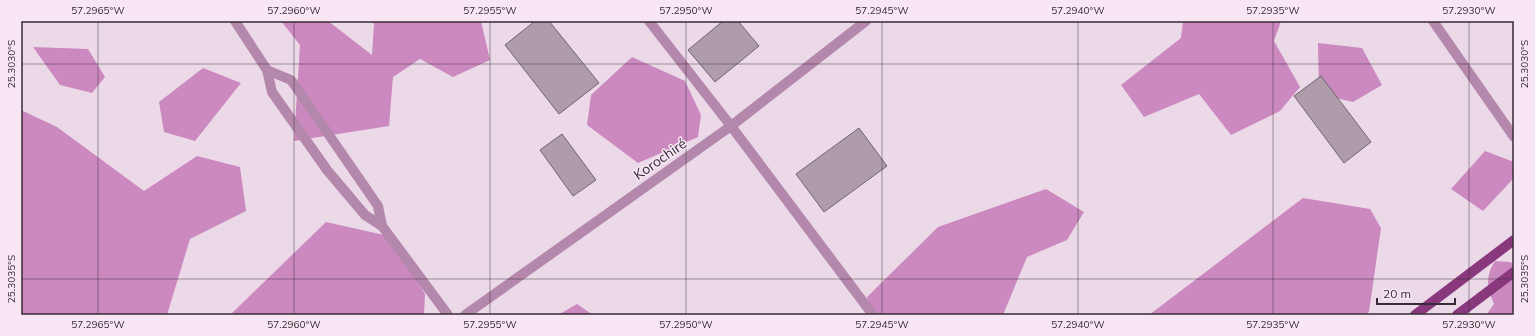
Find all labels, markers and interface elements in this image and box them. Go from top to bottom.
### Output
text: 57.2965°W [71,4,125,17]
text: 57.2960°W [267,4,321,17]
text: 57.2955°W [463,4,517,17]
text: 57.2950°W [659,4,713,17]
text: 57.2945°W [855,4,909,17]
text: 57.2940°W [1051,4,1105,17]
text: 57.2935°W [1246,4,1300,17]
text: 57.2930°W [1442,4,1496,17]
text: 25.3030°S [5,40,18,88]
text: 25.3030°S [1518,40,1531,88]
street label: Korochiré [630,134,690,184]
text: 25.3035°S [5,255,18,303]
text: 25.3035°S [1518,255,1531,303]
scale bar [1377,280,1455,306]
text: 20 m [1383,286,1411,301]
text: 57.2965°W [71,318,125,331]
text: 57.2960°W [267,318,321,331]
text: 57.2955°W [463,318,517,331]
text: 57.2950°W [659,318,713,331]
text: 57.2945°W [855,318,909,331]
text: 57.2940°W [1051,318,1105,331]
text: 57.2935°W [1246,318,1300,331]
text: 57.2930°W [1442,318,1496,331]

